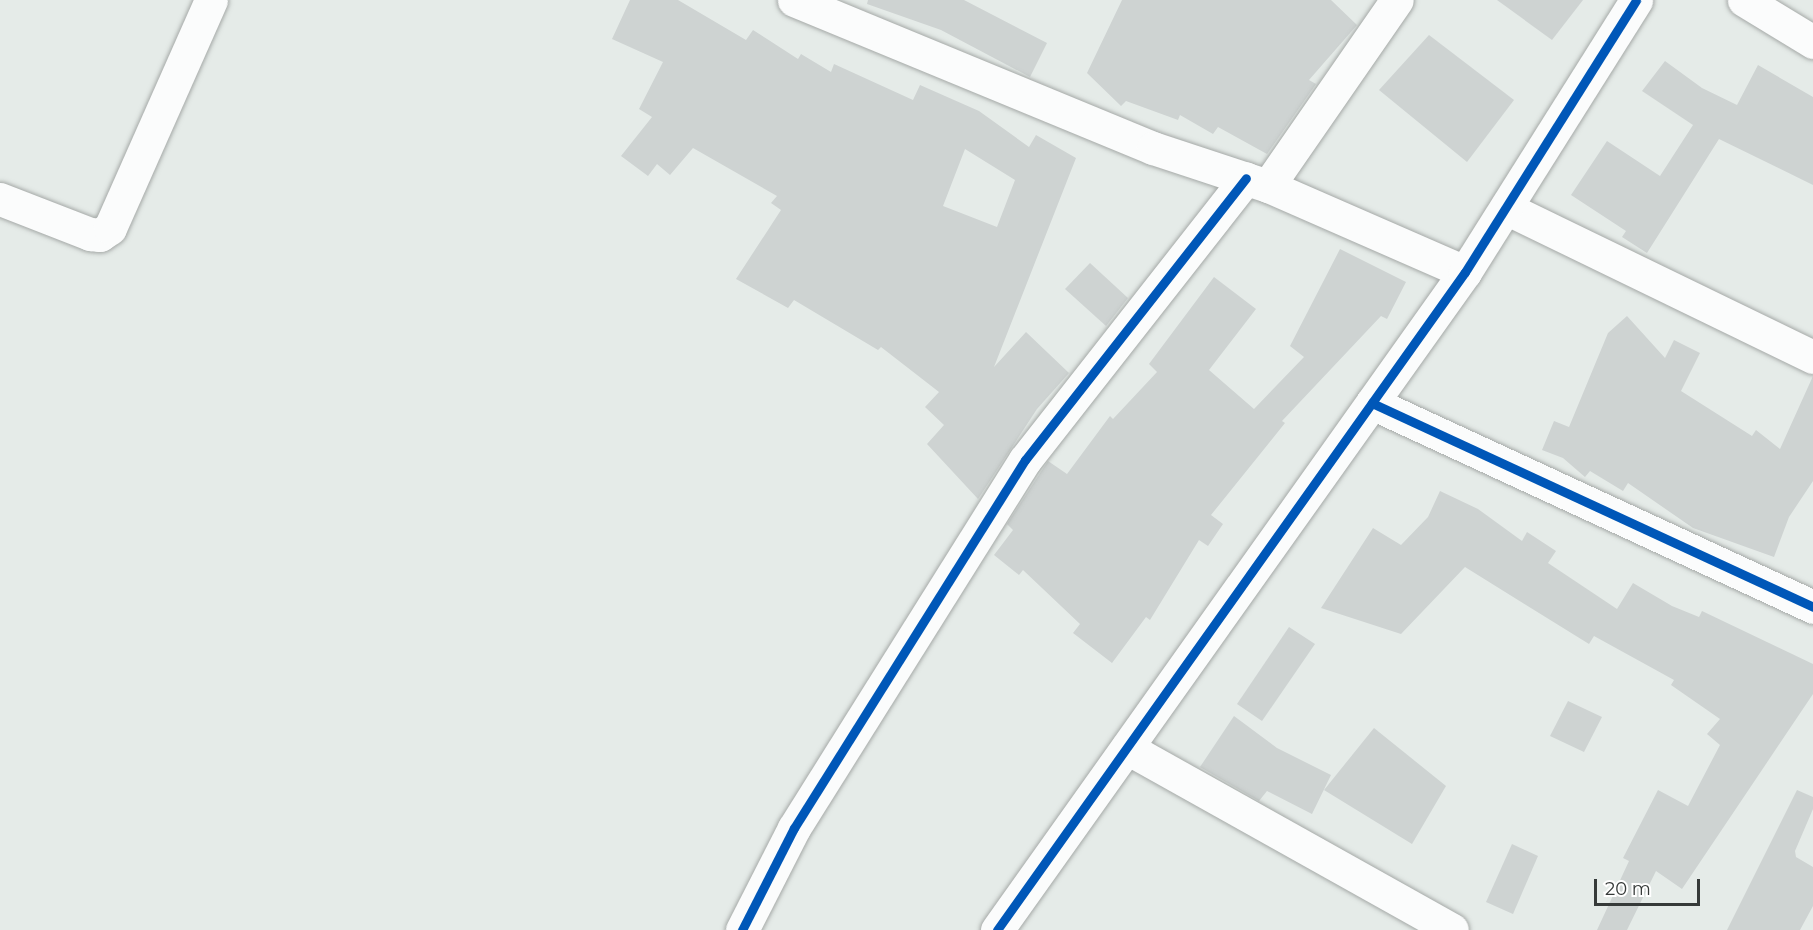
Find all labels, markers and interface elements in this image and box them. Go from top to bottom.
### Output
scale bar [1597,867,1704,905]
text: 20 m [1605,878,1651,900]

